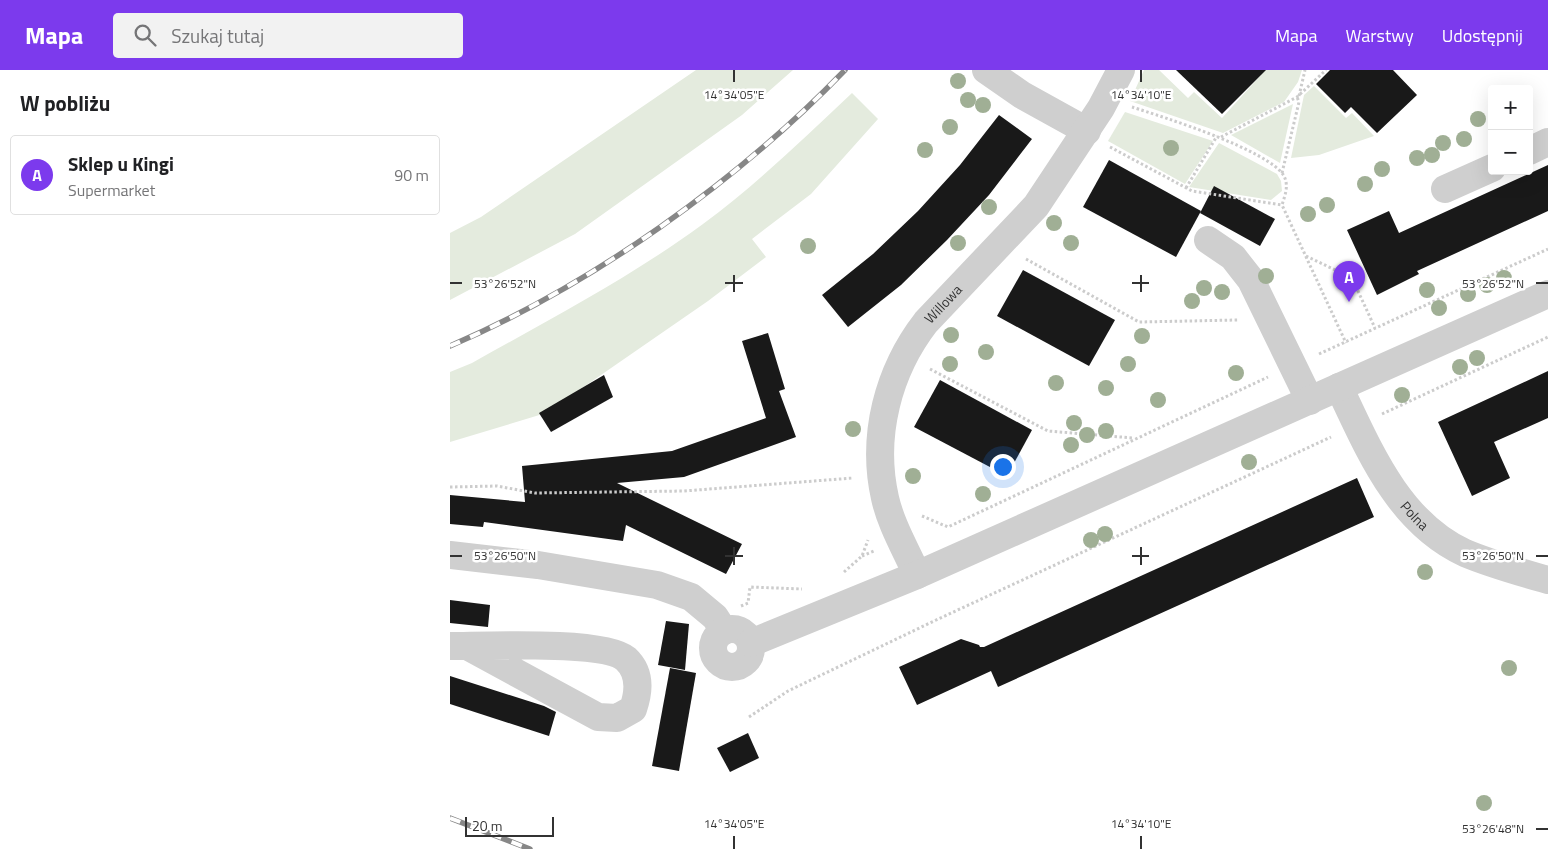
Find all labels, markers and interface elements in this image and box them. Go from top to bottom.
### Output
search box [113,13,463,58]
text: Mapa [25,17,83,53]
icon: search [131,21,159,49]
text: Szukaj tutaj [171,21,264,50]
text: Mapa [1275,22,1318,49]
text: Warstwy [1346,22,1414,49]
text: Udostępnij [1442,22,1523,49]
text: 14°34'05"E [704,85,765,104]
text: 14°34'10"E [1111,85,1172,104]
map controls [1488,85,1533,175]
button: + [1488,85,1533,130]
text: W pobliżu [20,87,110,119]
button: − [1488,130,1533,175]
text: Sklep u Kingi [68,149,174,178]
text: A [32,163,42,187]
text: 90 m [394,163,429,187]
text: Supermarket [68,178,155,202]
pin: A [1333,261,1365,302]
text: 53°26'52"N [474,274,536,293]
text: 53°26'52"N [1462,274,1524,293]
street label: Willowa [919,279,967,328]
your location [990,454,1016,480]
street label: Polna [1396,496,1434,535]
text: 53°26'50"N [474,546,536,565]
text: 53°26'50"N [1462,546,1524,565]
scale bar [465,814,554,837]
text: 14°34'05"E [704,814,765,833]
text: 14°34'10"E [1111,814,1172,833]
text: 20 m [472,815,502,836]
text: 53°26'48"N [1462,819,1524,838]

